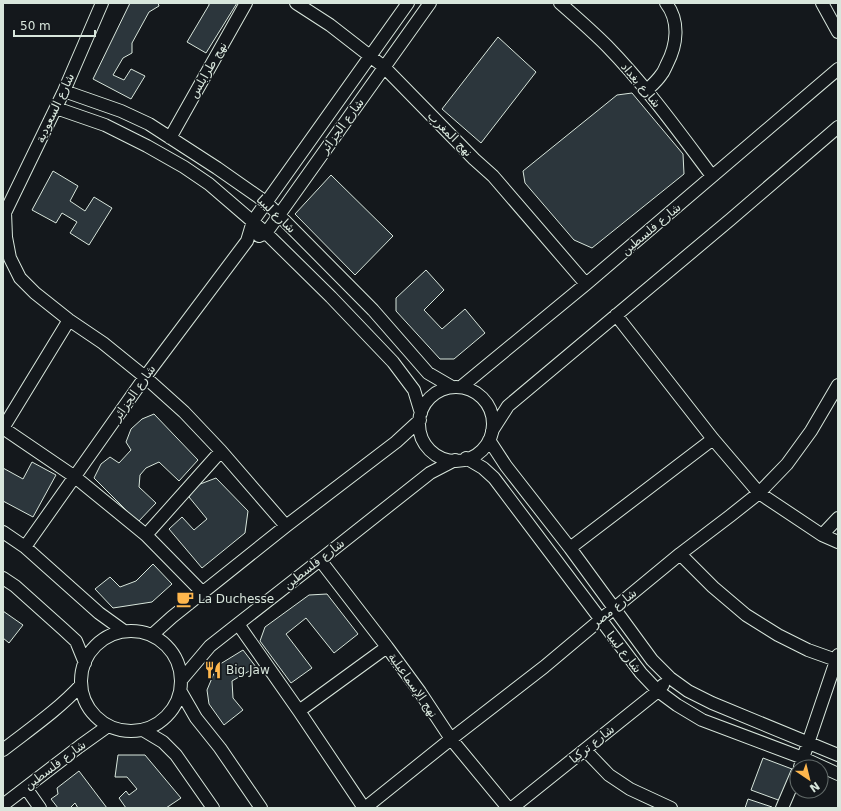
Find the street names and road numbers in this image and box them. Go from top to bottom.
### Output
street label: نهج طرابلس [186,39,231,101]
street label: شارع بغداد [617,60,664,111]
street label: شارع السعودية [33,71,78,145]
street label: شارع الجزائر [317,96,368,158]
street label: نهج المغرب [424,109,475,160]
street label: شارع ليبيا [253,192,299,236]
street label: شارع فلسطين [618,200,684,259]
street label: شارع الجزائر [109,362,159,425]
street label: شارع فلسطين [281,536,348,593]
street label: شارع مصر [588,586,640,632]
street label: شارع ليبيا [603,629,644,676]
street label: نهج الإسماعيلية [385,650,441,720]
street label: شارع تركيا [567,722,618,767]
street label: شارع فلسطين [21,737,89,794]

